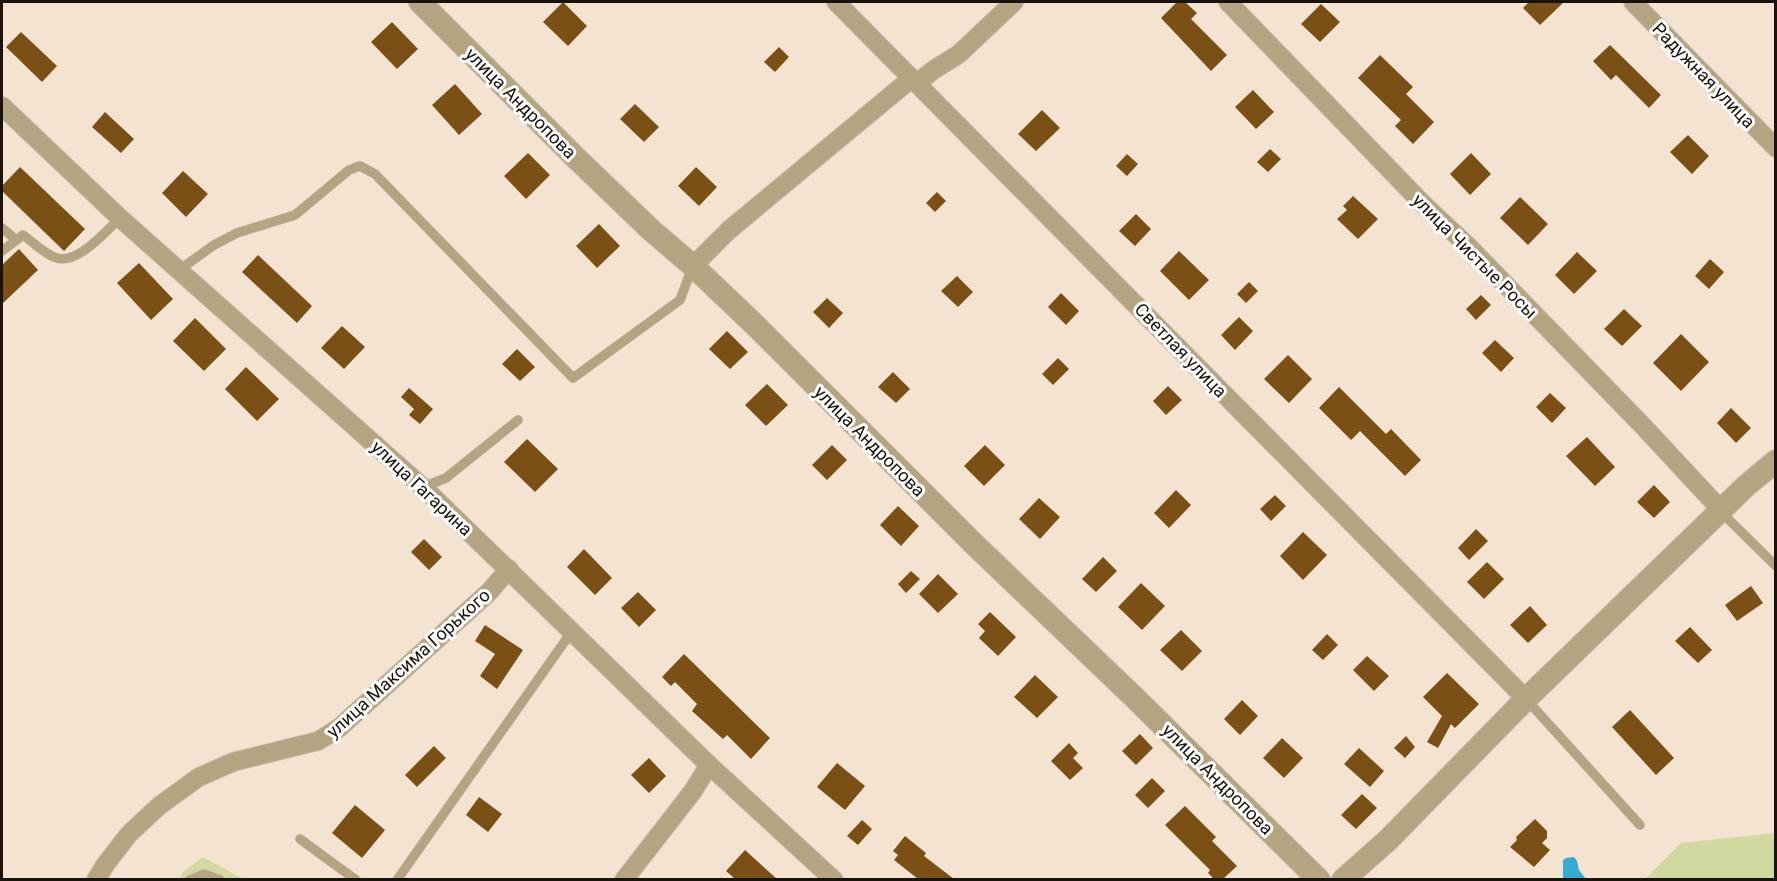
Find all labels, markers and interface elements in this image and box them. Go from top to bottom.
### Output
street label: Радужная улица [1648,18,1760,132]
street label: улица Андропова [461,43,581,163]
street label: улица Чистые Росы [1408,189,1542,323]
street label: Светлая улица [1131,298,1231,402]
street label: улица Андропова [810,381,930,501]
street label: улица Гагарина [367,436,477,540]
street label: улица Максима Горького [322,584,494,742]
street label: улица Андропова [1158,719,1278,839]

